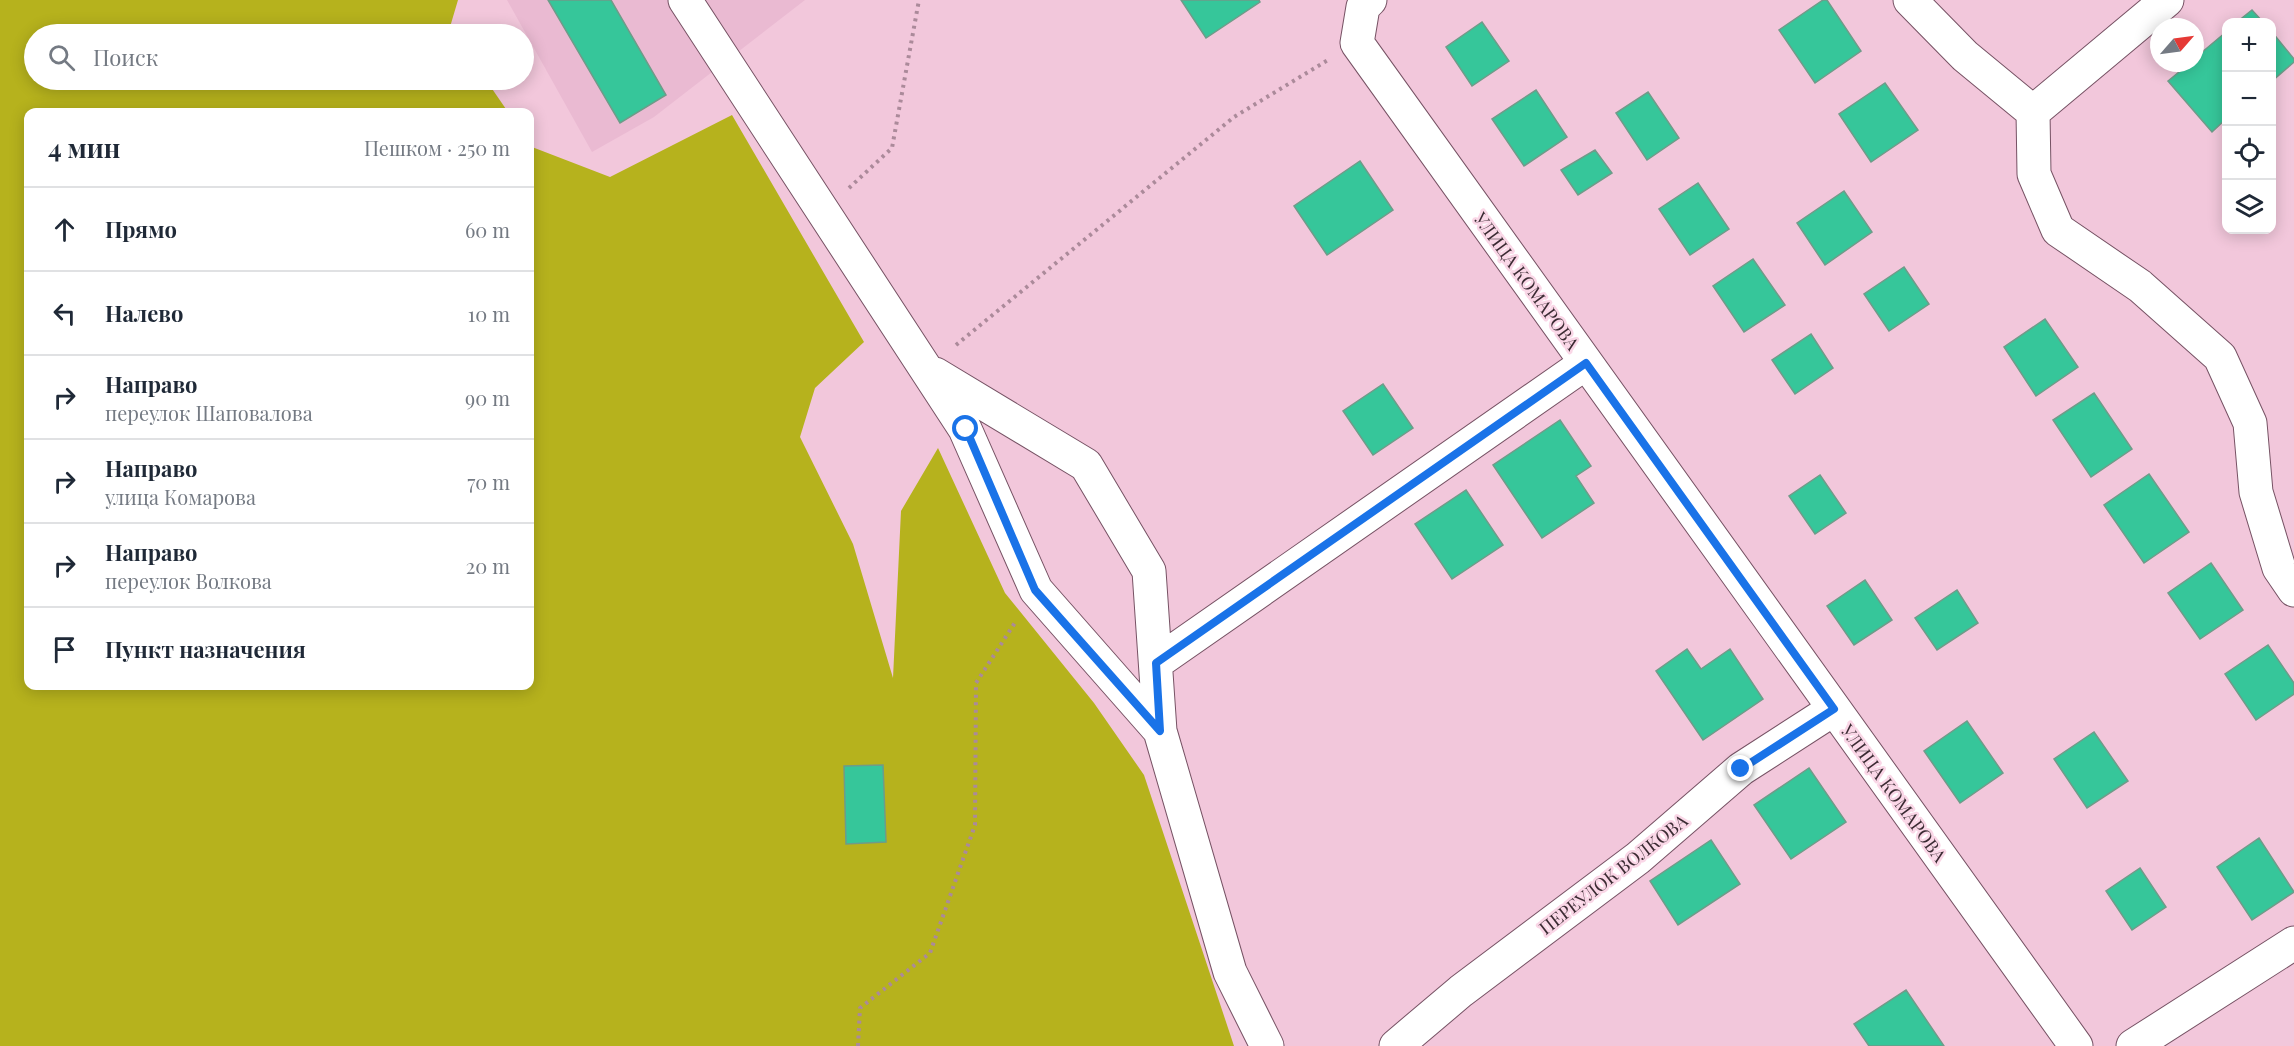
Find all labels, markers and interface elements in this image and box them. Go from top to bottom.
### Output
north arrow [2150,18,2204,72]
map controls [2222,18,2276,234]
button: + [2222,18,2276,72]
search box [24,24,534,90]
icon: search [45,41,78,74]
text: Поиск [93,42,158,72]
button: − [2222,72,2276,126]
button: locate [2222,126,2276,180]
text: 4 мин [48,130,120,165]
text: Пешком · 250 m [364,134,510,161]
button: layers [2222,180,2276,234]
street label: УЛИЦА КОМАРОВА [1468,207,1585,355]
icon: ahead [48,213,81,246]
text: Прямо [105,214,177,244]
text: 60 m [465,216,510,243]
icon: left [48,297,81,330]
text: Налево [105,298,183,328]
text: 10 m [468,300,510,327]
text: Направо [105,369,198,399]
icon: right [48,381,81,414]
text: 90 m [465,384,510,411]
text: переулок Шаповалова [105,399,313,426]
route start [952,415,978,441]
text: Направо [105,453,198,483]
icon: right [48,465,81,498]
text: 70 m [467,468,510,495]
text: улица Комарова [105,483,256,510]
text: Направо [105,537,198,567]
icon: right [48,549,81,582]
text: 20 m [466,552,510,579]
text: переулок Волкова [105,567,272,594]
icon: arrive [48,633,81,666]
text: Пункт назначения [105,634,306,664]
street label: УЛИЦА КОМАРОВА [1835,719,1952,867]
route end [1727,755,1753,781]
street label: ПЕРЕУЛОК ВОЛКОВА [1534,808,1693,940]

